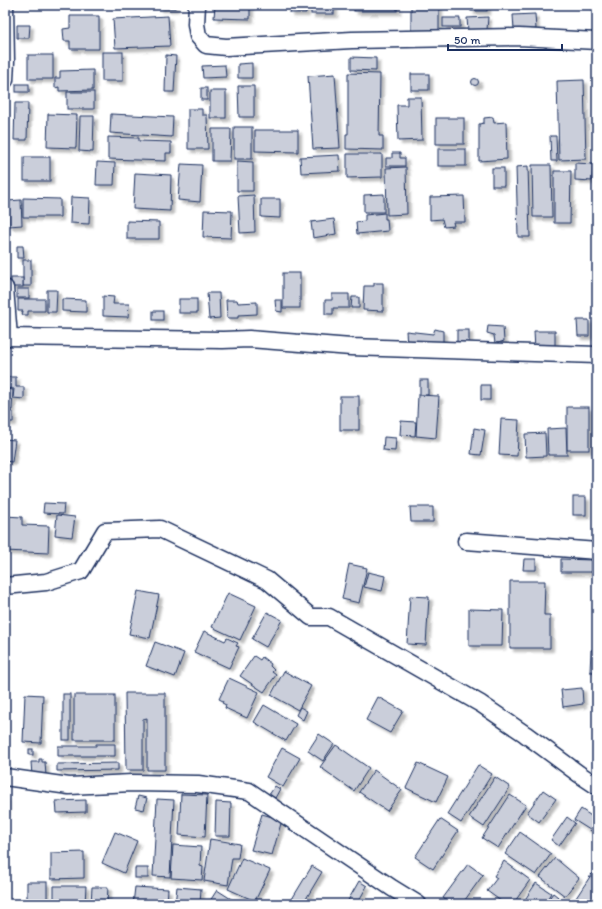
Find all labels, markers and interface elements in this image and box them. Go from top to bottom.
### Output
scale bar [448,26,562,52]
text: 50 m [454,33,480,47]

